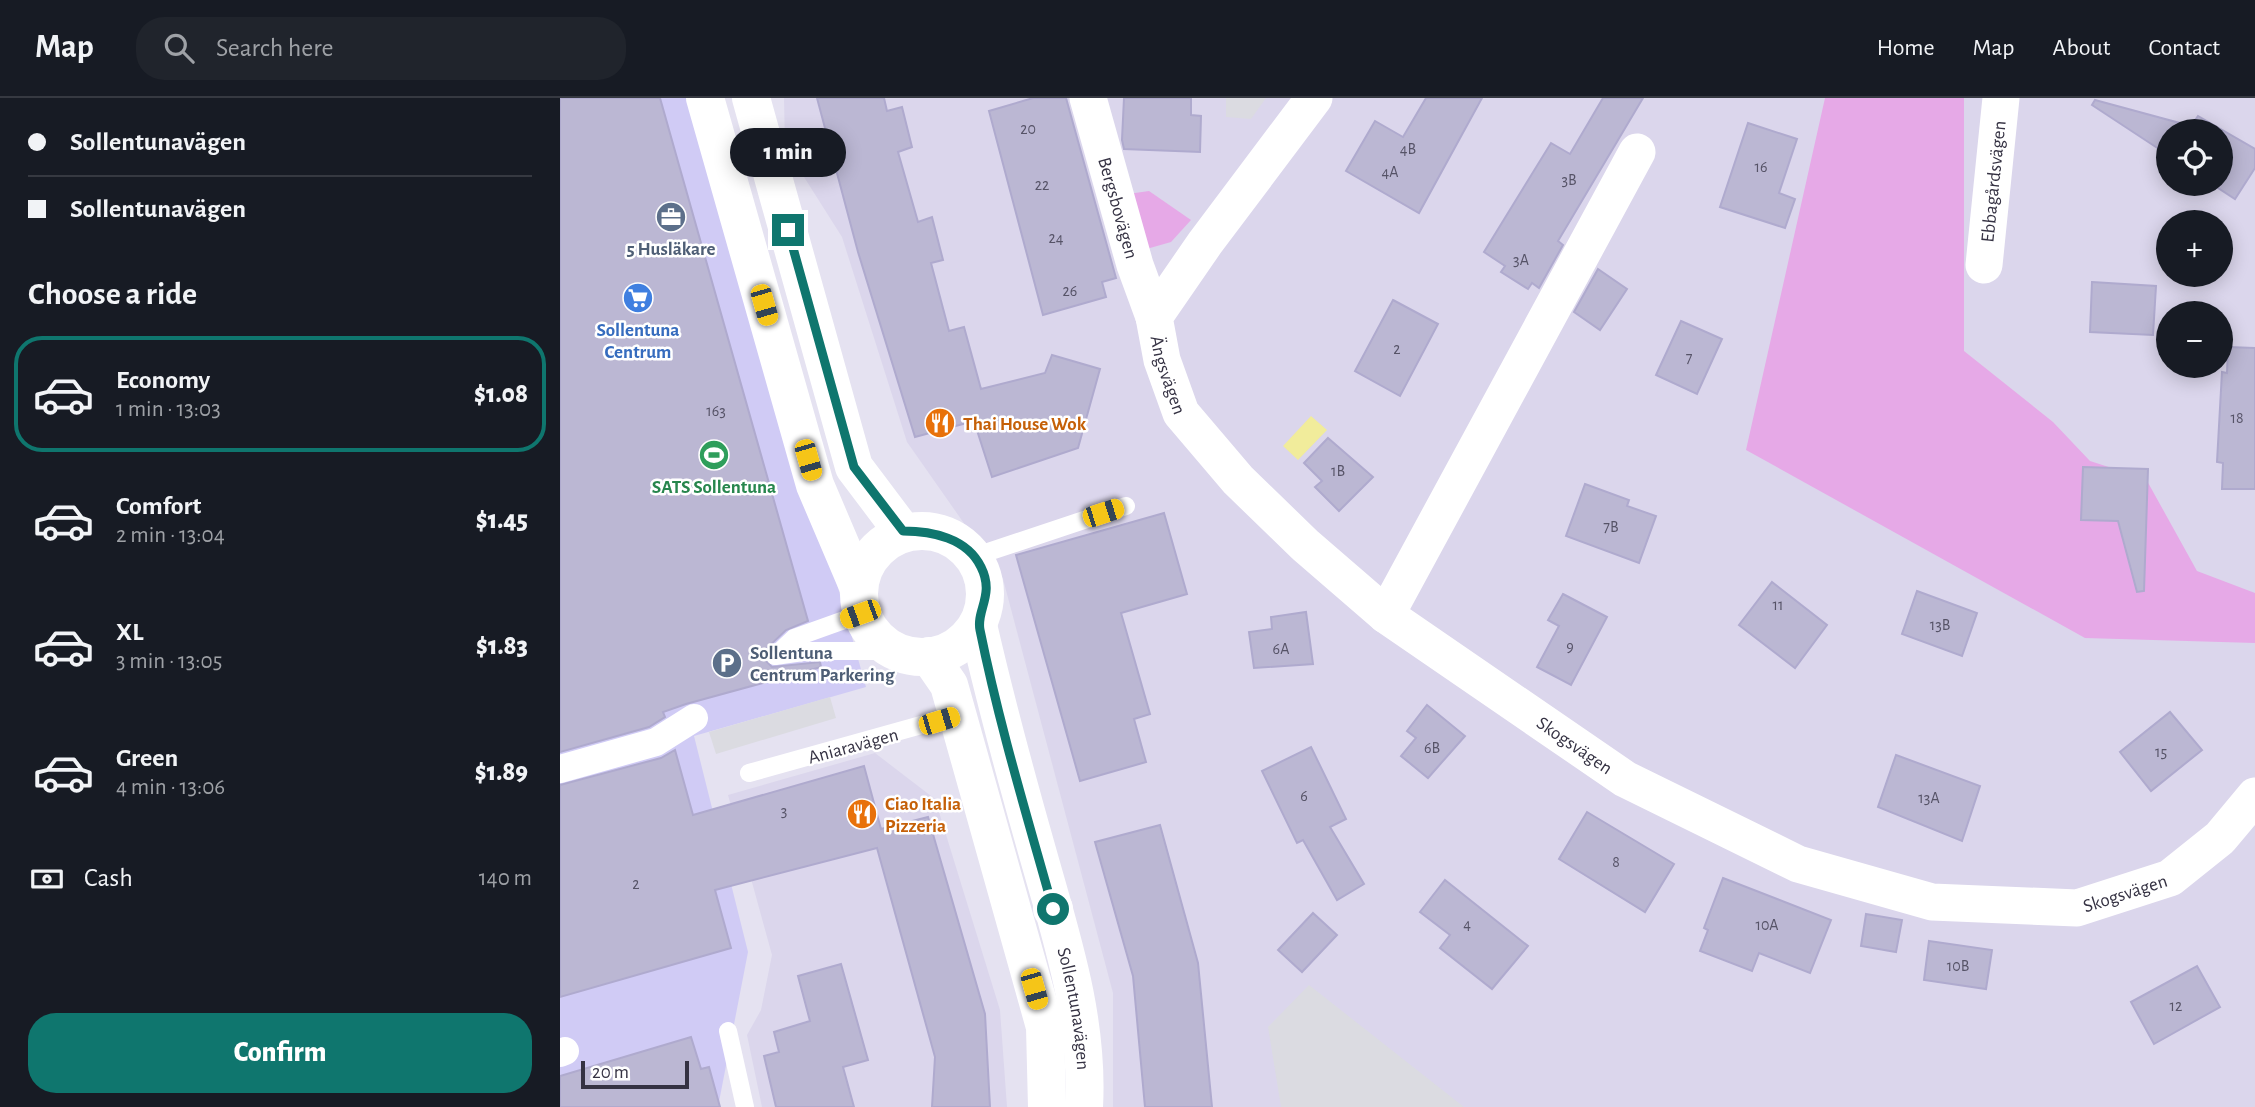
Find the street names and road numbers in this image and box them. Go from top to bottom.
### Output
street label: Ebbagårdsvägen [1978,120,2010,243]
street label: Bergsbovägen [1094,155,1141,261]
street label: Ängsvägen [1147,334,1189,417]
street label: Skogsvägen [1533,714,1616,778]
street label: Aniaravägen [806,725,901,768]
street label: Skogsvägen [2081,872,2170,916]
street label: Sollentunavägen [1053,946,1092,1070]

